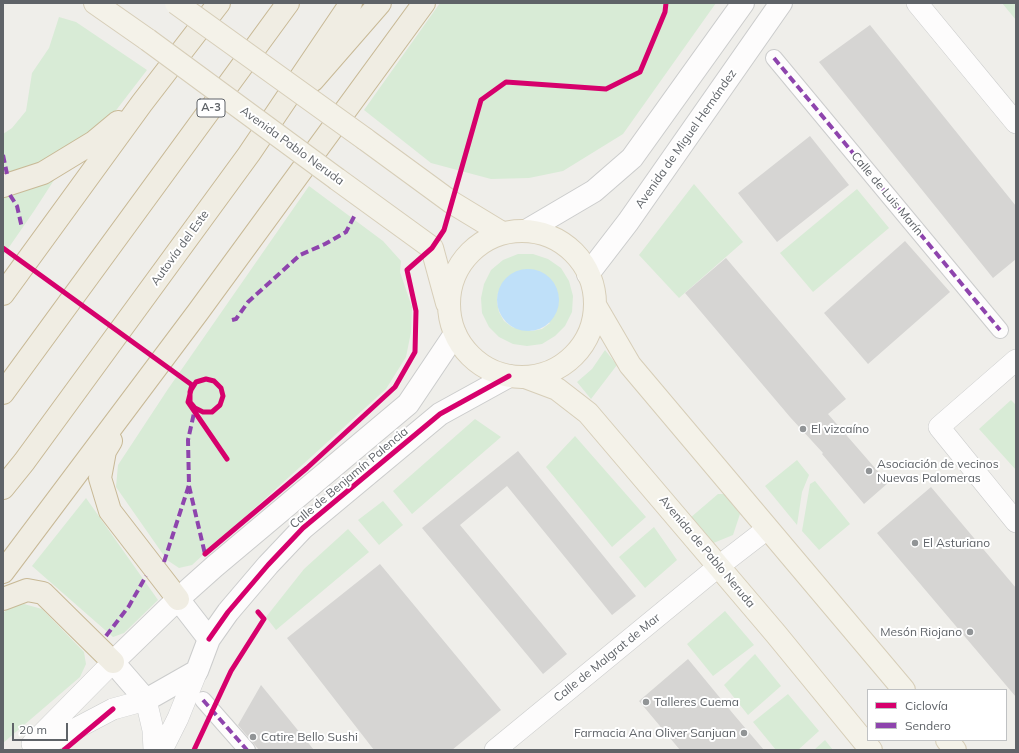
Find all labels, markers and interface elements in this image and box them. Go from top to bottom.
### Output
street label: Avenida de Miguel Hernández [632,67,740,211]
road number: A-3 [197,99,225,117]
street label: Avenida Pablo Neruda [237,104,347,188]
street label: Calle de Luis Marín [848,149,926,239]
street label: Autovía del Este [148,208,212,288]
place label: El vizcaíno [811,422,869,436]
street label: Calle de Benjamín Palencia [287,424,411,532]
marker: El vizcaíno [798,424,808,434]
place label: Asociación de vecinos Nuevas Palomeras [877,457,999,485]
marker: Asociación de vecinos Nuevas Palomeras [864,466,874,476]
street label: Avenida de Pablo Neruda [656,493,758,611]
place label: El Asturiano [923,536,990,550]
marker: El Asturiano [910,538,920,548]
street label: Calle de Malgrat de Mar [551,611,663,705]
place label: Mesón Riojano [880,625,962,639]
marker: Mesón Riojano [965,627,975,637]
legend [867,689,1007,741]
place label: Talleres Cuema [654,695,739,709]
marker: Talleres Cuema [641,697,651,707]
text: Ciclovía [905,698,948,713]
scale bar [14,715,70,741]
text: Sendero [905,718,951,733]
text: 20 m [19,722,47,737]
place label: Farmacia Ana Oliver Sanjuan [574,726,736,740]
marker: Farmacia Ana Oliver Sanjuan [739,728,749,738]
place label: Catire Bello Sushi [261,730,358,744]
marker: Catire Bello Sushi [248,732,258,742]

